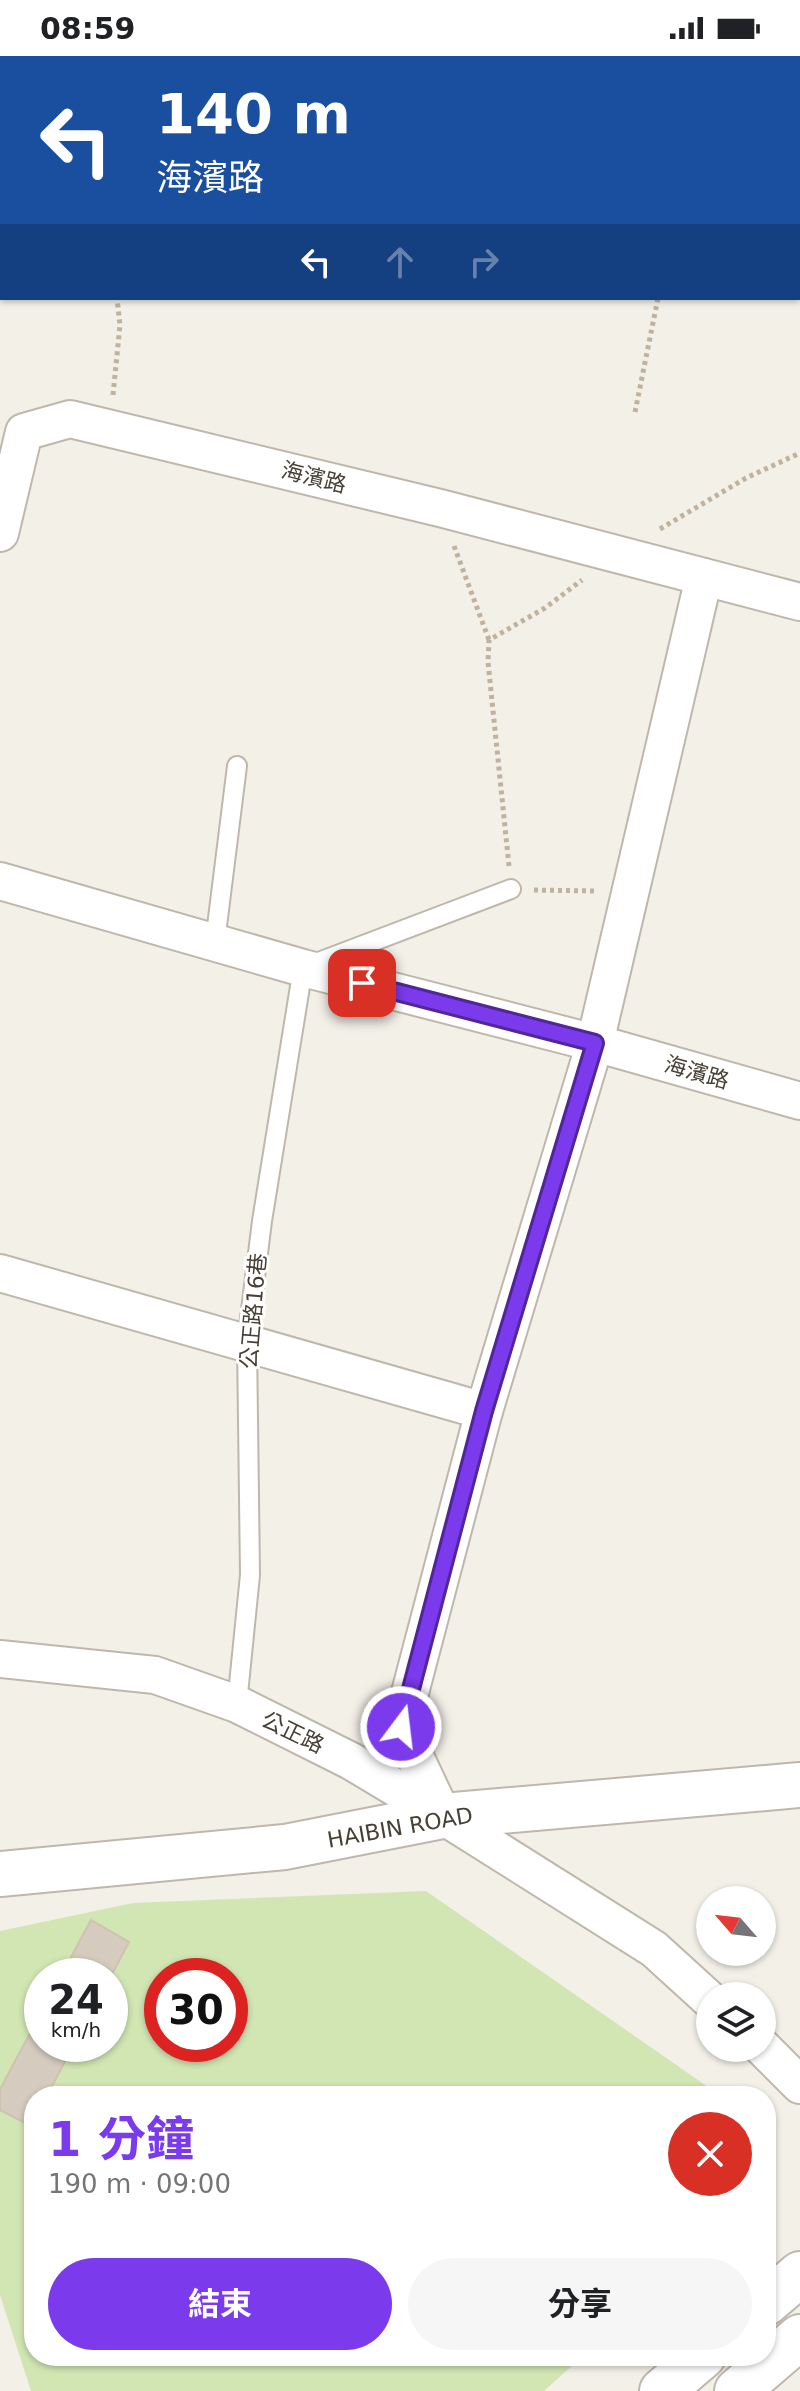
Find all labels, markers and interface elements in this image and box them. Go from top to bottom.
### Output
text: 08:59 [40,11,136,46]
text: 140 m [156,81,351,146]
icon: left [24,88,128,192]
text: 海濱路 [156,157,264,198]
icon: left [294,240,338,284]
icon: ahead [378,240,422,284]
icon: right [462,240,506,284]
street label: 海濱路 [279,457,349,498]
pin [328,949,396,1017]
icon: arrive [340,961,384,1005]
street label: 海濱路 [662,1051,732,1094]
street label: 公正路16巷 [236,1252,271,1370]
position arrow [359,1685,443,1769]
street label: 公正路 [258,1707,328,1758]
street label: HAIBIN ROAD [325,1802,475,1853]
north arrow [696,1886,776,1966]
map controls [696,1886,776,2062]
speed limit sign: 30 [144,1958,248,2062]
text: 24 [48,1977,104,2023]
button: layers [696,1982,776,2062]
text: km/h [51,2018,101,2042]
text: 1 分鐘 [48,2111,194,2167]
button: close [668,2112,752,2196]
text: 190 m · 09:00 [48,2169,231,2199]
button: 結束 [48,2258,392,2350]
button: 分享 [408,2258,752,2350]

